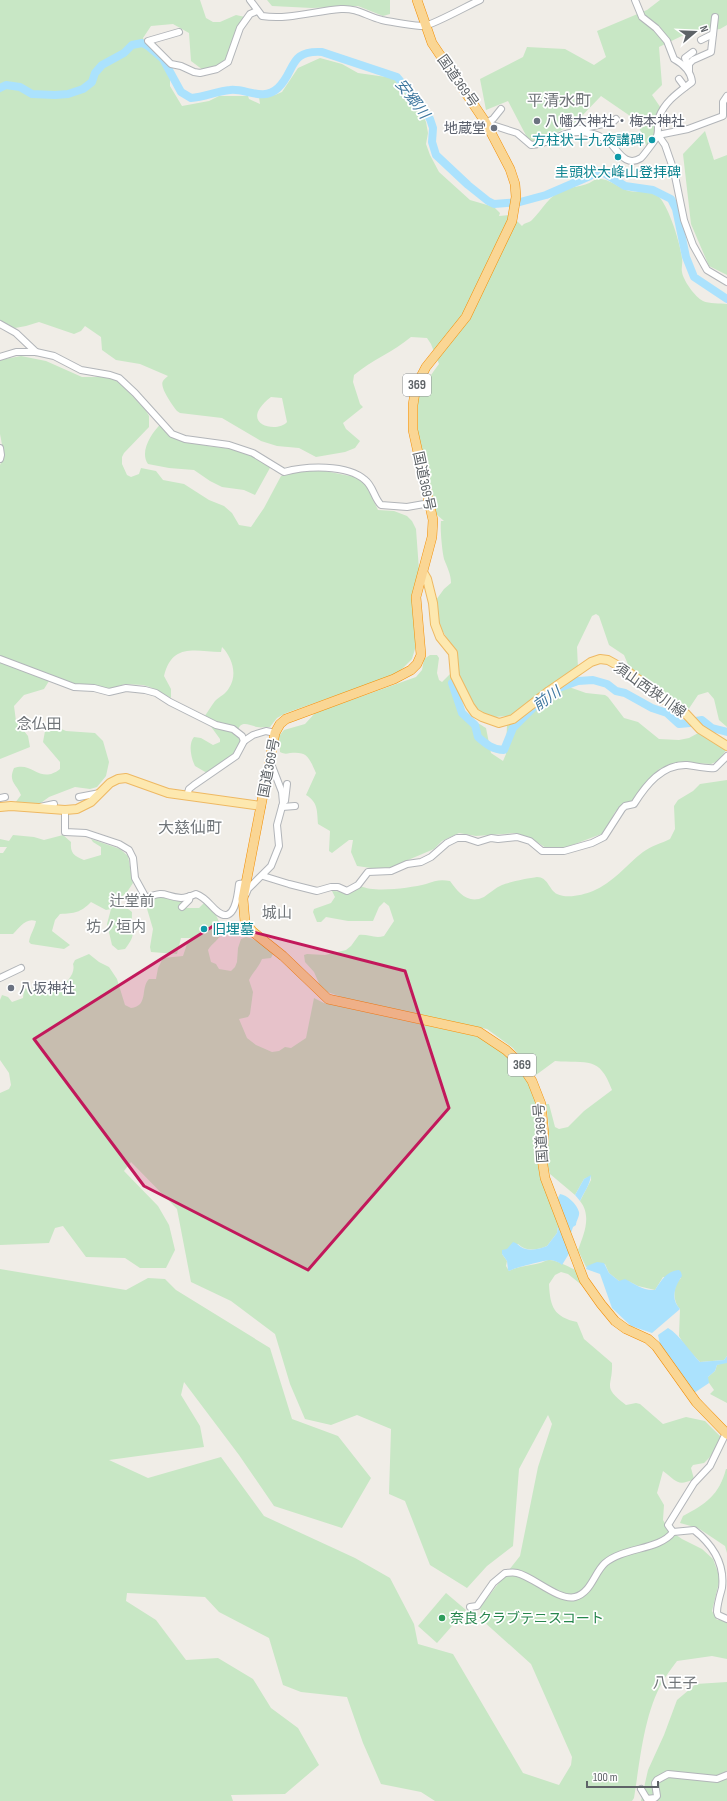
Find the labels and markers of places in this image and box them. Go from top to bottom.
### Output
place label: 八幡大神社・梅本神社 [545,113,685,130]
marker: 八幡大神社・梅本神社 [532,116,542,126]
place label: 地蔵堂 [444,120,486,137]
marker: 地蔵堂 [489,123,499,133]
place label: 方柱状十九夜講碑 [532,132,644,149]
marker: 方柱状十九夜講碑 [647,135,657,145]
marker: 圭頭状大峰山登拝碑 [613,152,623,162]
place label: 圭頭状大峰山登拝碑 [555,164,681,181]
place label: 旧埋墓 [212,921,254,938]
marker: 旧埋墓 [199,924,209,934]
place label: 八坂神社 [19,980,75,997]
marker: 八坂神社 [6,983,16,993]
place label: 奈良クラブテニスコート [450,1610,604,1627]
marker: 奈良クラブテニスコート [437,1613,447,1623]

